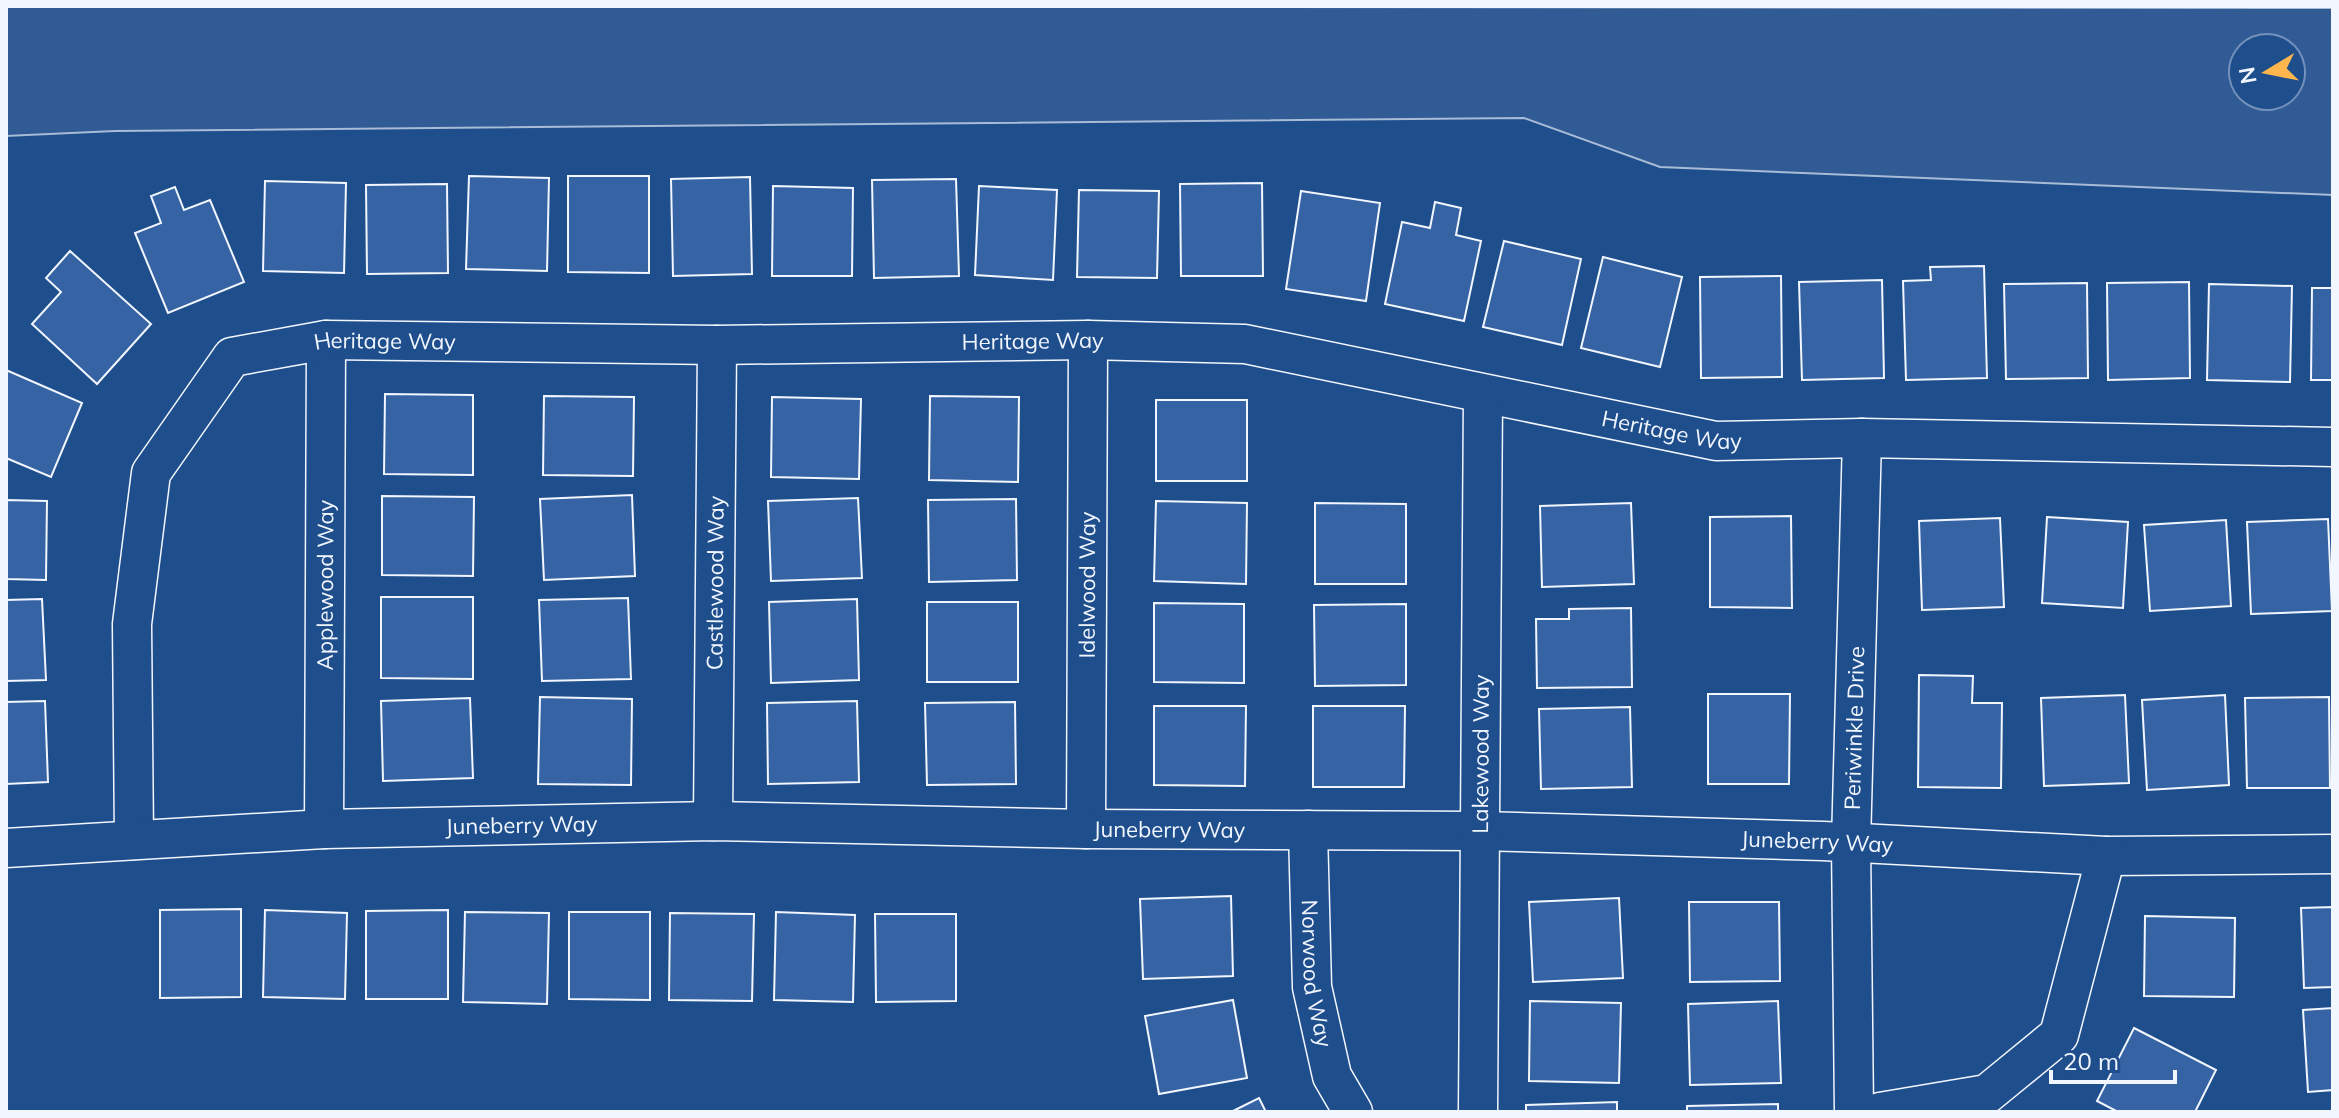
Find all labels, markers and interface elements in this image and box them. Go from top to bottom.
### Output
north arrow [2227,32,2307,112]
text: N [2232,65,2263,86]
street label: Heritage Way [312,325,456,356]
street label: Heritage Way [962,326,1104,356]
street label: Heritage Way [1599,404,1742,455]
street label: Castlewood Way [700,495,730,670]
street label: Applewood Way [311,499,339,670]
street label: Idelwood Way [1073,511,1101,659]
street label: Periwinkle Drive [1838,646,1870,810]
street label: Lakewood Way [1466,674,1495,834]
street label: Juneberry Way [445,809,598,841]
street label: Juneberry Way [1093,815,1246,844]
street label: Juneberry Way [1741,825,1894,859]
street label: Norwood Way [1296,899,1339,1050]
scale bar [2051,1034,2175,1084]
text: 20 m [2063,1046,2119,1076]

